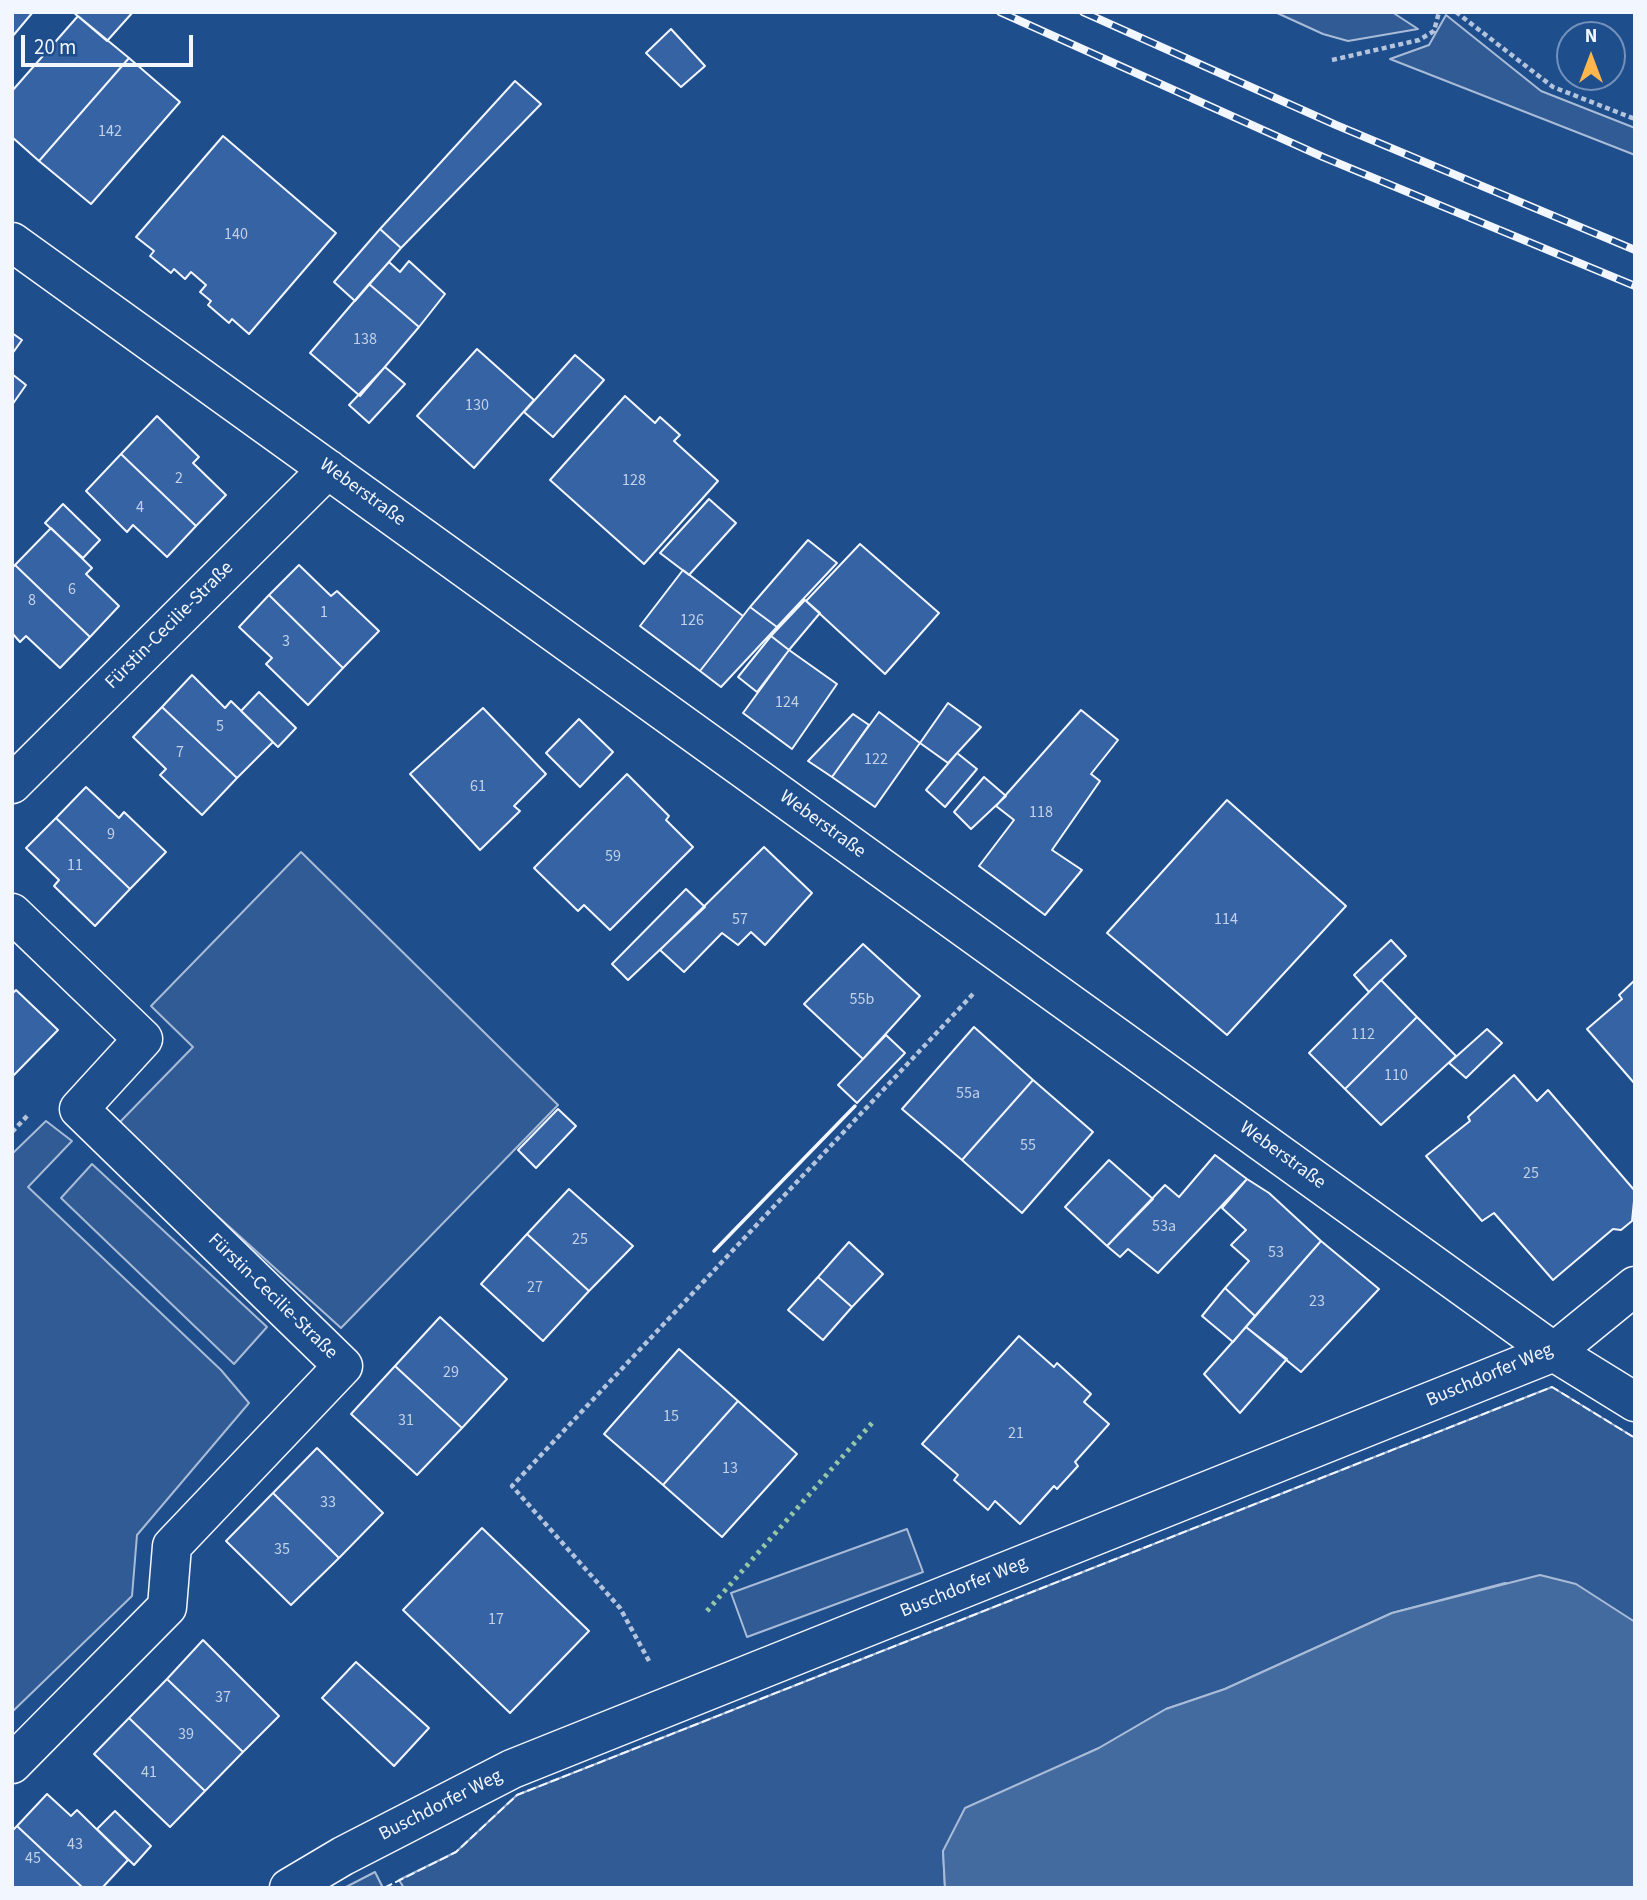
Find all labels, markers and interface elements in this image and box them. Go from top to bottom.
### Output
scale bar [24,21,196,65]
north arrow [1556,21,1626,91]
text: N [1585,23,1597,50]
text: 20 m [34,32,76,62]
house number: 142 [98,122,122,142]
house number: 140 [224,225,248,245]
house number: 138 [353,330,377,350]
house number: 130 [465,396,489,416]
street label: Weberstraße [314,454,410,532]
house number: 2 [175,469,183,489]
house number: 128 [622,471,646,491]
house number: 4 [136,498,144,518]
street label: Fürstin-Cecilie-Straße [101,557,239,695]
house number: 6 [68,580,76,600]
house number: 8 [28,591,36,611]
house number: 1 [320,603,328,623]
house number: 126 [680,611,704,631]
house number: 3 [282,632,290,652]
house number: 124 [775,693,799,713]
house number: 5 [216,717,224,737]
house number: 7 [176,743,184,763]
house number: 122 [864,750,888,770]
house number: 61 [470,777,486,797]
street label: Weberstraße [774,786,870,864]
house number: 118 [1029,803,1053,823]
house number: 9 [107,825,115,845]
house number: 59 [605,847,621,867]
house number: 11 [67,856,83,876]
house number: 57 [732,910,748,930]
house number: 114 [1214,910,1238,930]
house number: 55b [850,990,874,1010]
house number: 112 [1351,1025,1375,1045]
house number: 110 [1384,1066,1408,1086]
house number: 55a [956,1084,980,1104]
street label: Weberstraße [1234,1117,1330,1195]
house number: 55 [1020,1136,1036,1156]
house number: 25 [1523,1164,1539,1184]
house number: 53a [1152,1217,1176,1237]
street label: Fürstin-Cecilie-Straße [202,1229,342,1365]
house number: 25 [572,1230,588,1250]
house number: 53 [1268,1243,1284,1263]
house number: 27 [527,1278,543,1298]
house number: 23 [1309,1292,1325,1312]
street label: Buschdorfer Weg [1423,1339,1557,1413]
house number: 29 [443,1363,459,1383]
house number: 15 [663,1407,679,1427]
house number: 31 [398,1411,414,1431]
house number: 21 [1008,1424,1024,1444]
house number: 13 [722,1459,738,1479]
house number: 33 [320,1493,336,1513]
house number: 35 [274,1540,290,1560]
street label: Buschdorfer Weg [897,1552,1031,1624]
house number: 17 [488,1610,504,1630]
house number: 37 [215,1688,231,1708]
house number: 39 [178,1725,194,1745]
house number: 41 [141,1763,157,1783]
street label: Buschdorfer Weg [376,1765,506,1847]
house number: 43 [67,1835,83,1855]
house number: 45 [25,1849,41,1869]

